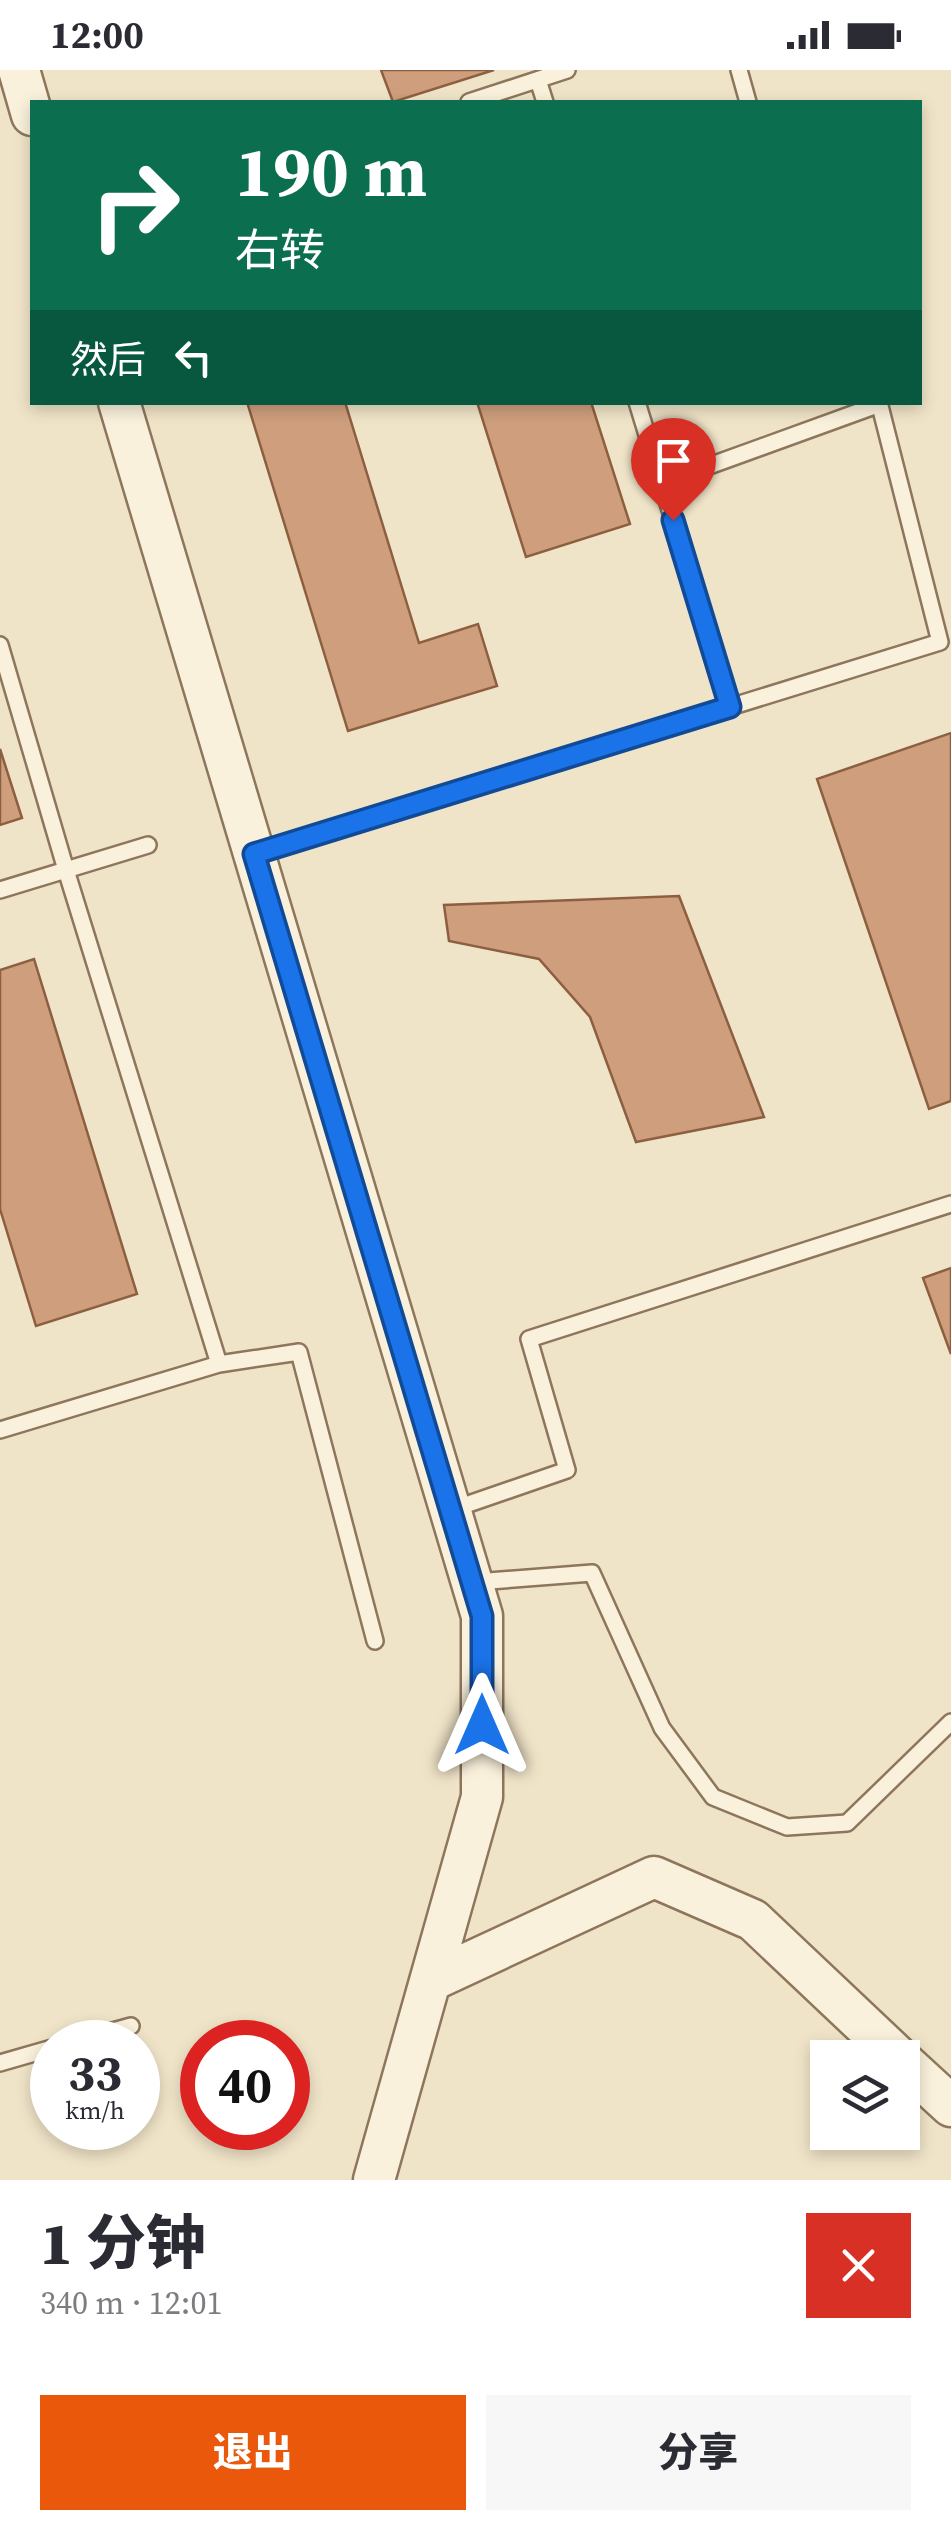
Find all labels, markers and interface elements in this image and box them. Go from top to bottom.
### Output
text: 12:00 [50,9,144,61]
text: 190 m [235,123,427,219]
icon: right [70,140,200,270]
text: 右转 [235,219,325,281]
icon: left [166,330,221,385]
text: 然后 [70,334,146,386]
pin [631,418,716,521]
icon: arrive [646,433,701,488]
position arrow [430,1673,534,1777]
speed limit sign: 40 [180,2020,310,2150]
text: 33 [68,2038,122,2107]
map controls [810,2040,920,2150]
button: layers [810,2040,920,2150]
text: km/h [65,2093,125,2127]
text: 1 分钟 [40,2202,206,2284]
button: close [806,2213,911,2318]
text: 340 m · 12:01 [40,2281,222,2325]
button: 退出 [40,2395,466,2510]
button: 分享 [486,2395,911,2510]

